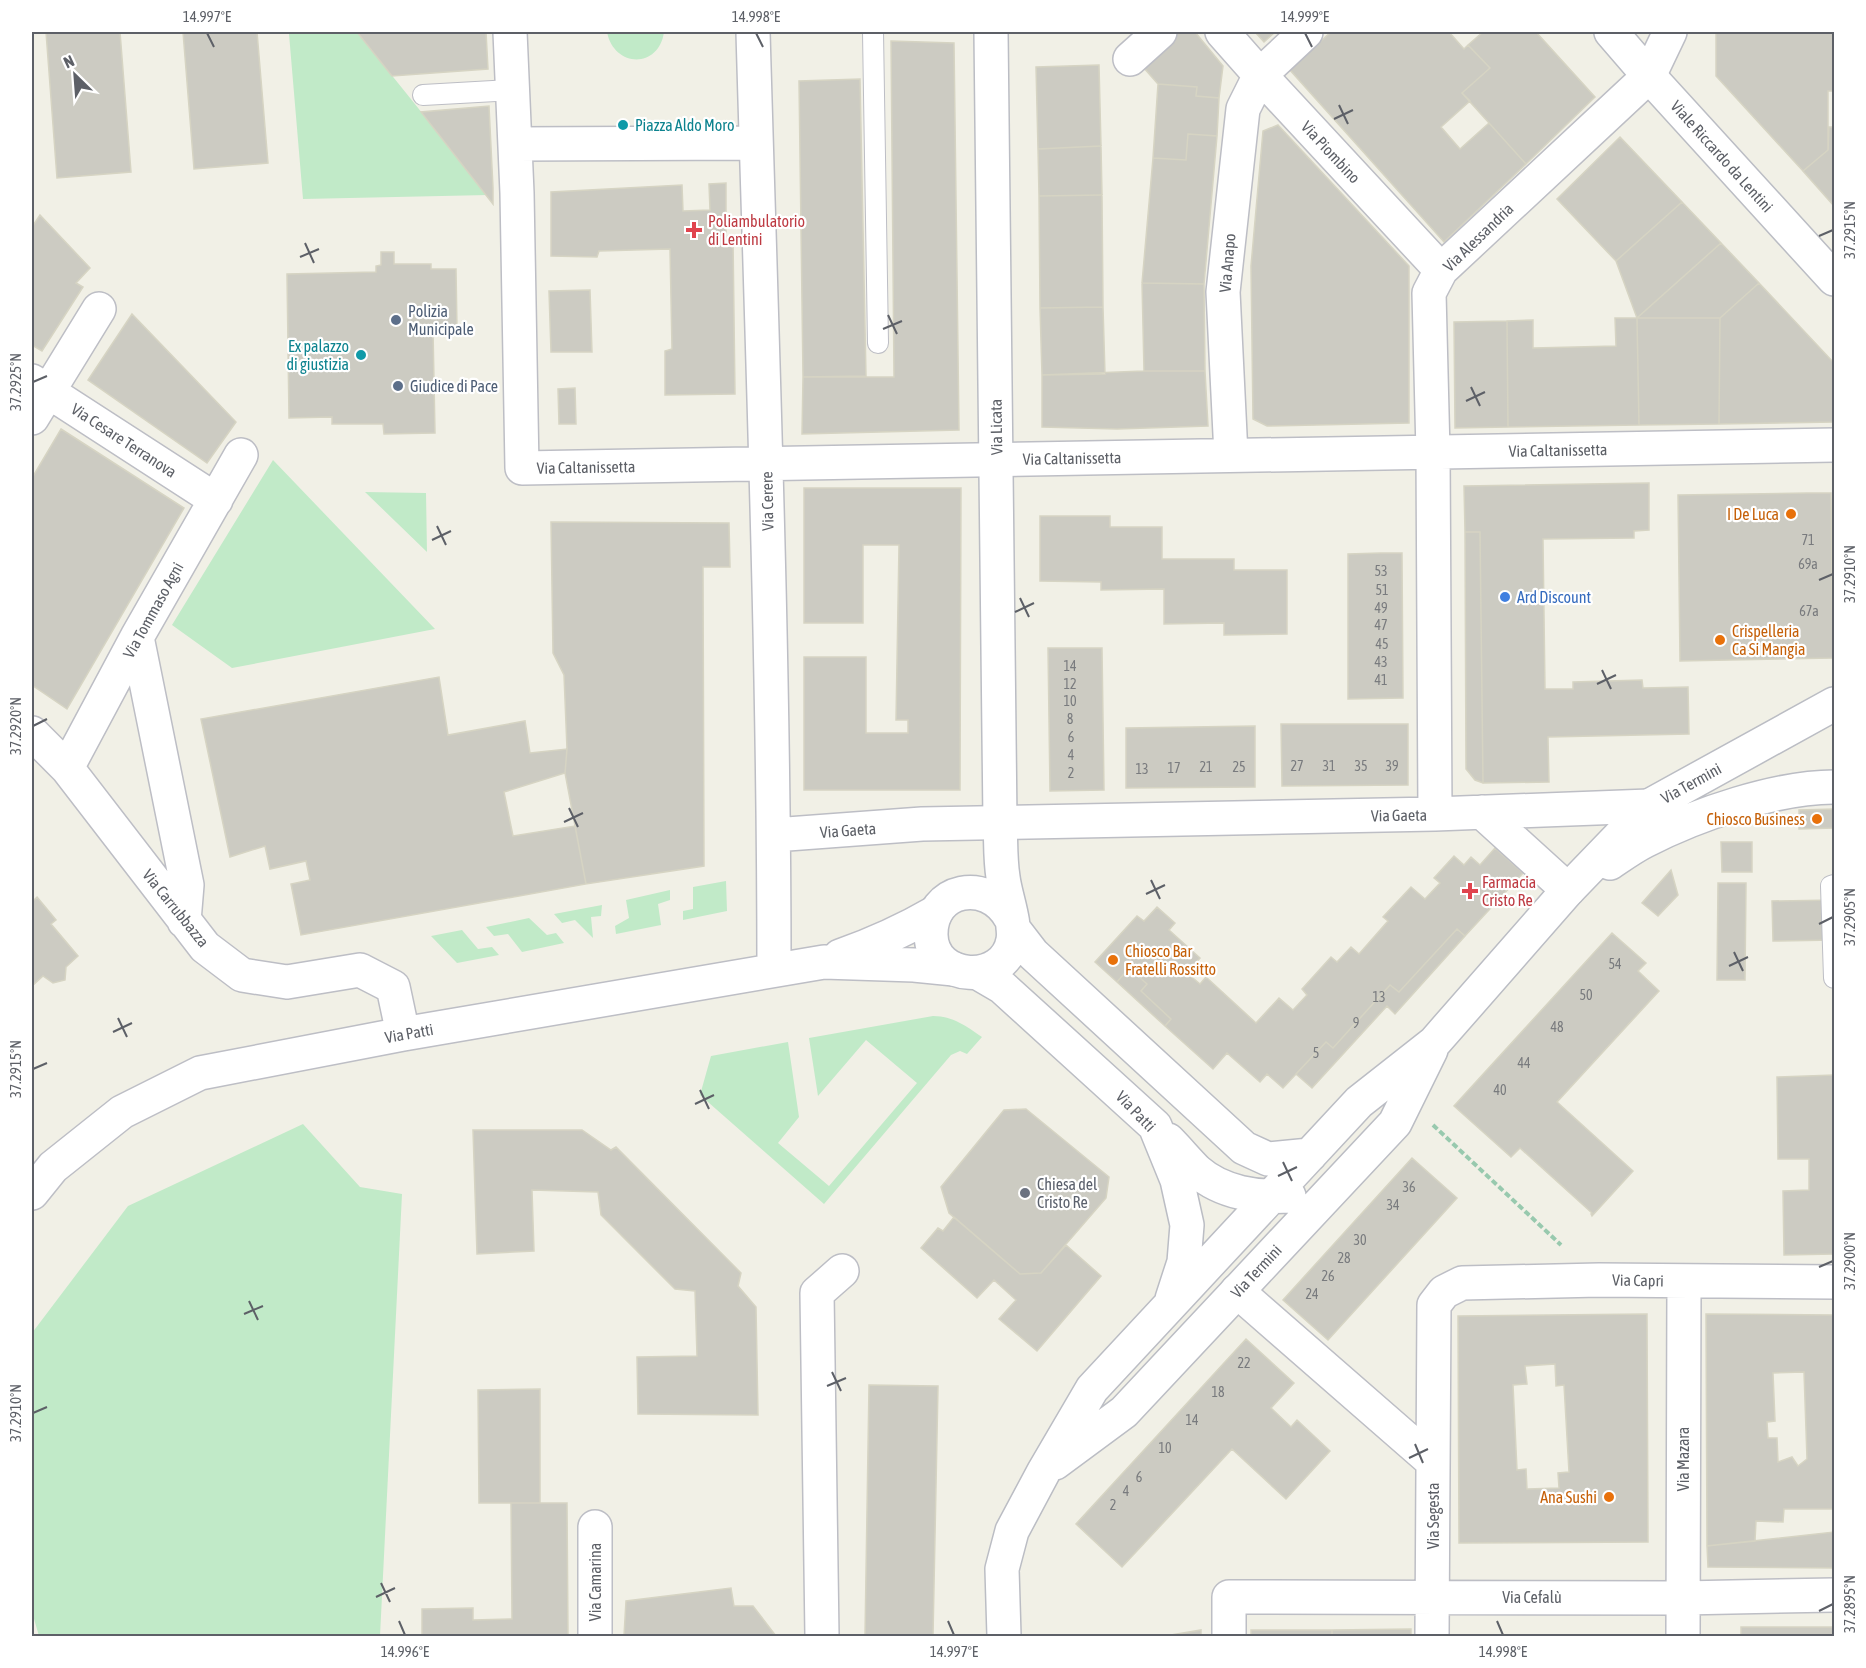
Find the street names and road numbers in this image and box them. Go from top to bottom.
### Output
street label: Viale Riccardo da Lentini [1667,97,1777,215]
street label: Via Piombino [1298,117,1364,187]
street label: Via Alessandria [1439,199,1517,275]
street label: Via Anapo [1215,233,1240,293]
street label: Via Cesare Terranova [68,399,180,481]
street label: Via Licata [987,399,1005,455]
street label: Via Caltanissetta [1508,440,1608,460]
street label: Via Caltanissetta [1022,448,1122,468]
street label: Via Caltanissetta [536,457,636,477]
street label: Via Cerere [757,471,777,531]
street label: Via Tommaso Agni [119,559,188,662]
street label: Via Termini [1658,759,1724,807]
street label: Via Gaeta [1371,806,1427,824]
street label: Via Gaeta [819,819,877,841]
street label: Via Carrubbazza [139,866,213,950]
street label: Via Patti [383,1020,435,1046]
street label: Via Patti [1113,1087,1159,1135]
street label: Via Termini [1227,1241,1285,1301]
street label: Via Capri [1612,1271,1664,1290]
street label: Via Mazara [1674,1427,1692,1491]
street label: Via Segesta [1424,1483,1443,1549]
street label: Via Camarina [586,1543,604,1621]
street label: Via Cefalù [1502,1588,1562,1606]

